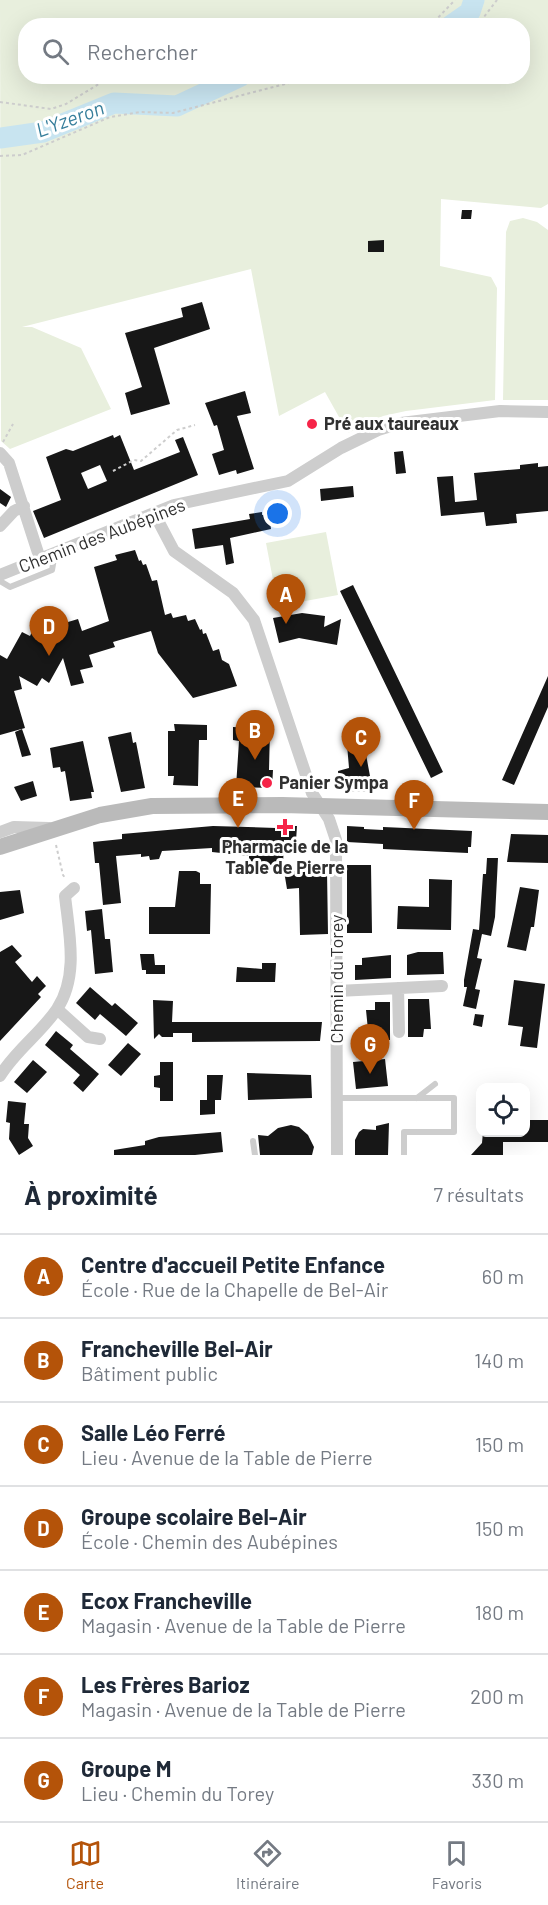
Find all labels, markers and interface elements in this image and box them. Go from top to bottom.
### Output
search box [18,18,530,84]
icon: search [39,35,72,68]
text: Rechercher [87,38,198,64]
water label: L'Yzeron [32,95,107,141]
place label: Pré aux taureaux [324,412,459,434]
marker: Pré aux taureaux [305,417,319,431]
street label: Chemin des Aubépines [15,493,188,577]
your location [263,499,292,528]
pin: A [266,574,306,624]
pin: D [29,606,68,656]
pin: B [236,710,274,760]
pin: C [342,718,380,767]
place label: Panier Sympa [279,771,388,793]
marker: Panier Sympa [260,776,274,790]
pin: E [218,778,258,828]
pin: F [394,780,434,830]
marker: Pharmacie de la Table de Pierre [278,820,292,834]
place label: Pharmacie de la Table de Pierre [222,835,348,878]
street label: Chemin du Torey [325,915,347,1043]
pin: G [350,1024,389,1074]
map controls [476,1083,530,1137]
button: locate [476,1083,530,1137]
text: À proximité [24,1179,158,1210]
text: 7 résultats [434,1182,524,1206]
text: Centre d'accueil Petite Enfance [81,1251,385,1277]
text: A [37,1264,50,1288]
text: 60 m [482,1264,524,1288]
text: École · Rue de la Chapelle de Bel-Air [81,1277,388,1301]
text: Francheville Bel-Air [81,1335,273,1361]
text: B [37,1348,50,1372]
text: 140 m [474,1348,524,1372]
text: Bâtiment public [81,1361,218,1385]
text: Salle Léo Ferré [81,1419,226,1445]
text: C [37,1432,50,1456]
text: 150 m [475,1432,524,1456]
text: Lieu · Avenue de la Table de Pierre [81,1445,373,1469]
text: Groupe scolaire Bel-Air [81,1503,307,1529]
text: D [37,1516,50,1540]
text: 150 m [475,1516,524,1540]
text: École · Chemin des Aubépines [81,1529,338,1553]
text: Ecox Francheville [81,1587,252,1613]
text: E [38,1600,49,1624]
text: 180 m [475,1600,524,1624]
text: Magasin · Avenue de la Table de Pierre [81,1613,406,1637]
text: Les Frères Barioz [81,1671,250,1697]
text: F [38,1684,49,1708]
text: 200 m [470,1684,524,1708]
text: Magasin · Avenue de la Table de Pierre [81,1697,406,1721]
text: Groupe M [81,1755,171,1781]
text: G [37,1768,50,1792]
text: 330 m [472,1768,524,1792]
text: Lieu · Chemin du Torey [81,1781,274,1805]
tab: Carte [66,1837,104,1892]
tab: Itinéraire [236,1837,300,1892]
tab: Favoris [432,1837,482,1892]

